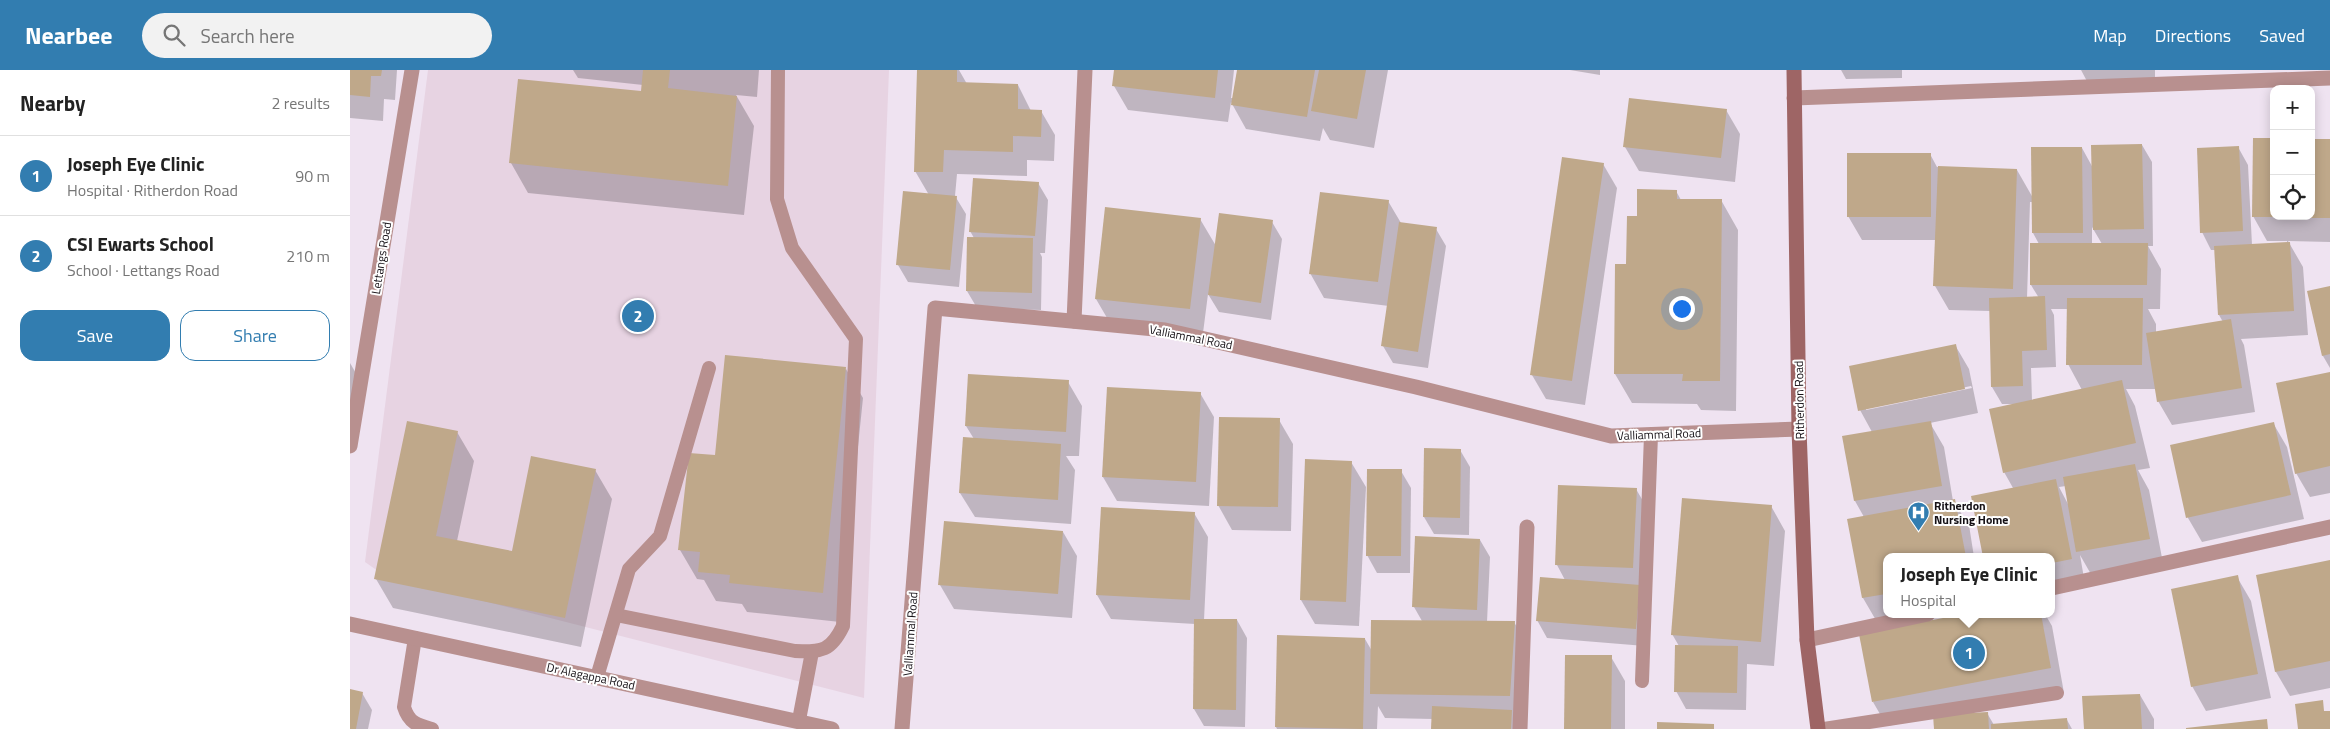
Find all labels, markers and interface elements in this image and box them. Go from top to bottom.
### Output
search box [142,13,492,58]
text: Nearbee [25,17,112,53]
icon: search [160,21,188,49]
text: Search here [200,21,295,50]
text: Map [2093,22,2127,49]
text: Directions [2155,22,2231,49]
text: Saved [2259,22,2305,49]
map controls [2270,85,2315,220]
button: + [2270,85,2315,130]
text: Nearby [20,87,85,119]
text: 2 results [271,91,330,115]
button: − [2270,130,2315,175]
text: Joseph Eye Clinic [67,149,204,178]
text: 1 [32,164,40,188]
text: 90 m [295,164,330,188]
button: locate [2270,175,2315,220]
text: Hospital · Ritherdon Road [67,178,238,202]
street label: Lettangs Road [366,220,396,296]
text: CSI Ewarts School [67,229,214,258]
text: 2 [32,244,40,268]
text: 210 m [286,244,330,268]
text: School · Lettangs Road [67,258,220,282]
your location [1669,296,1695,322]
pin: 2 [622,297,654,335]
button: Save [20,310,170,361]
button: Share [180,310,330,361]
street label: Valliammal Road [1148,320,1234,354]
street label: Ritherdon Road [1789,361,1809,439]
street label: Valliammal Road [1617,423,1701,445]
place label: Ritherdon Nursing Home [1934,496,2009,529]
hospital icon: Ritherdon Nursing Home [1906,500,1930,531]
popup [1883,553,2055,618]
text: Joseph Eye Clinic [1900,559,2038,588]
text: Hospital [1900,588,1956,612]
street label: Valliammal Road [898,591,922,677]
pin: 1 [1953,634,1985,672]
street label: Dr Alagappa Road [545,657,637,695]

